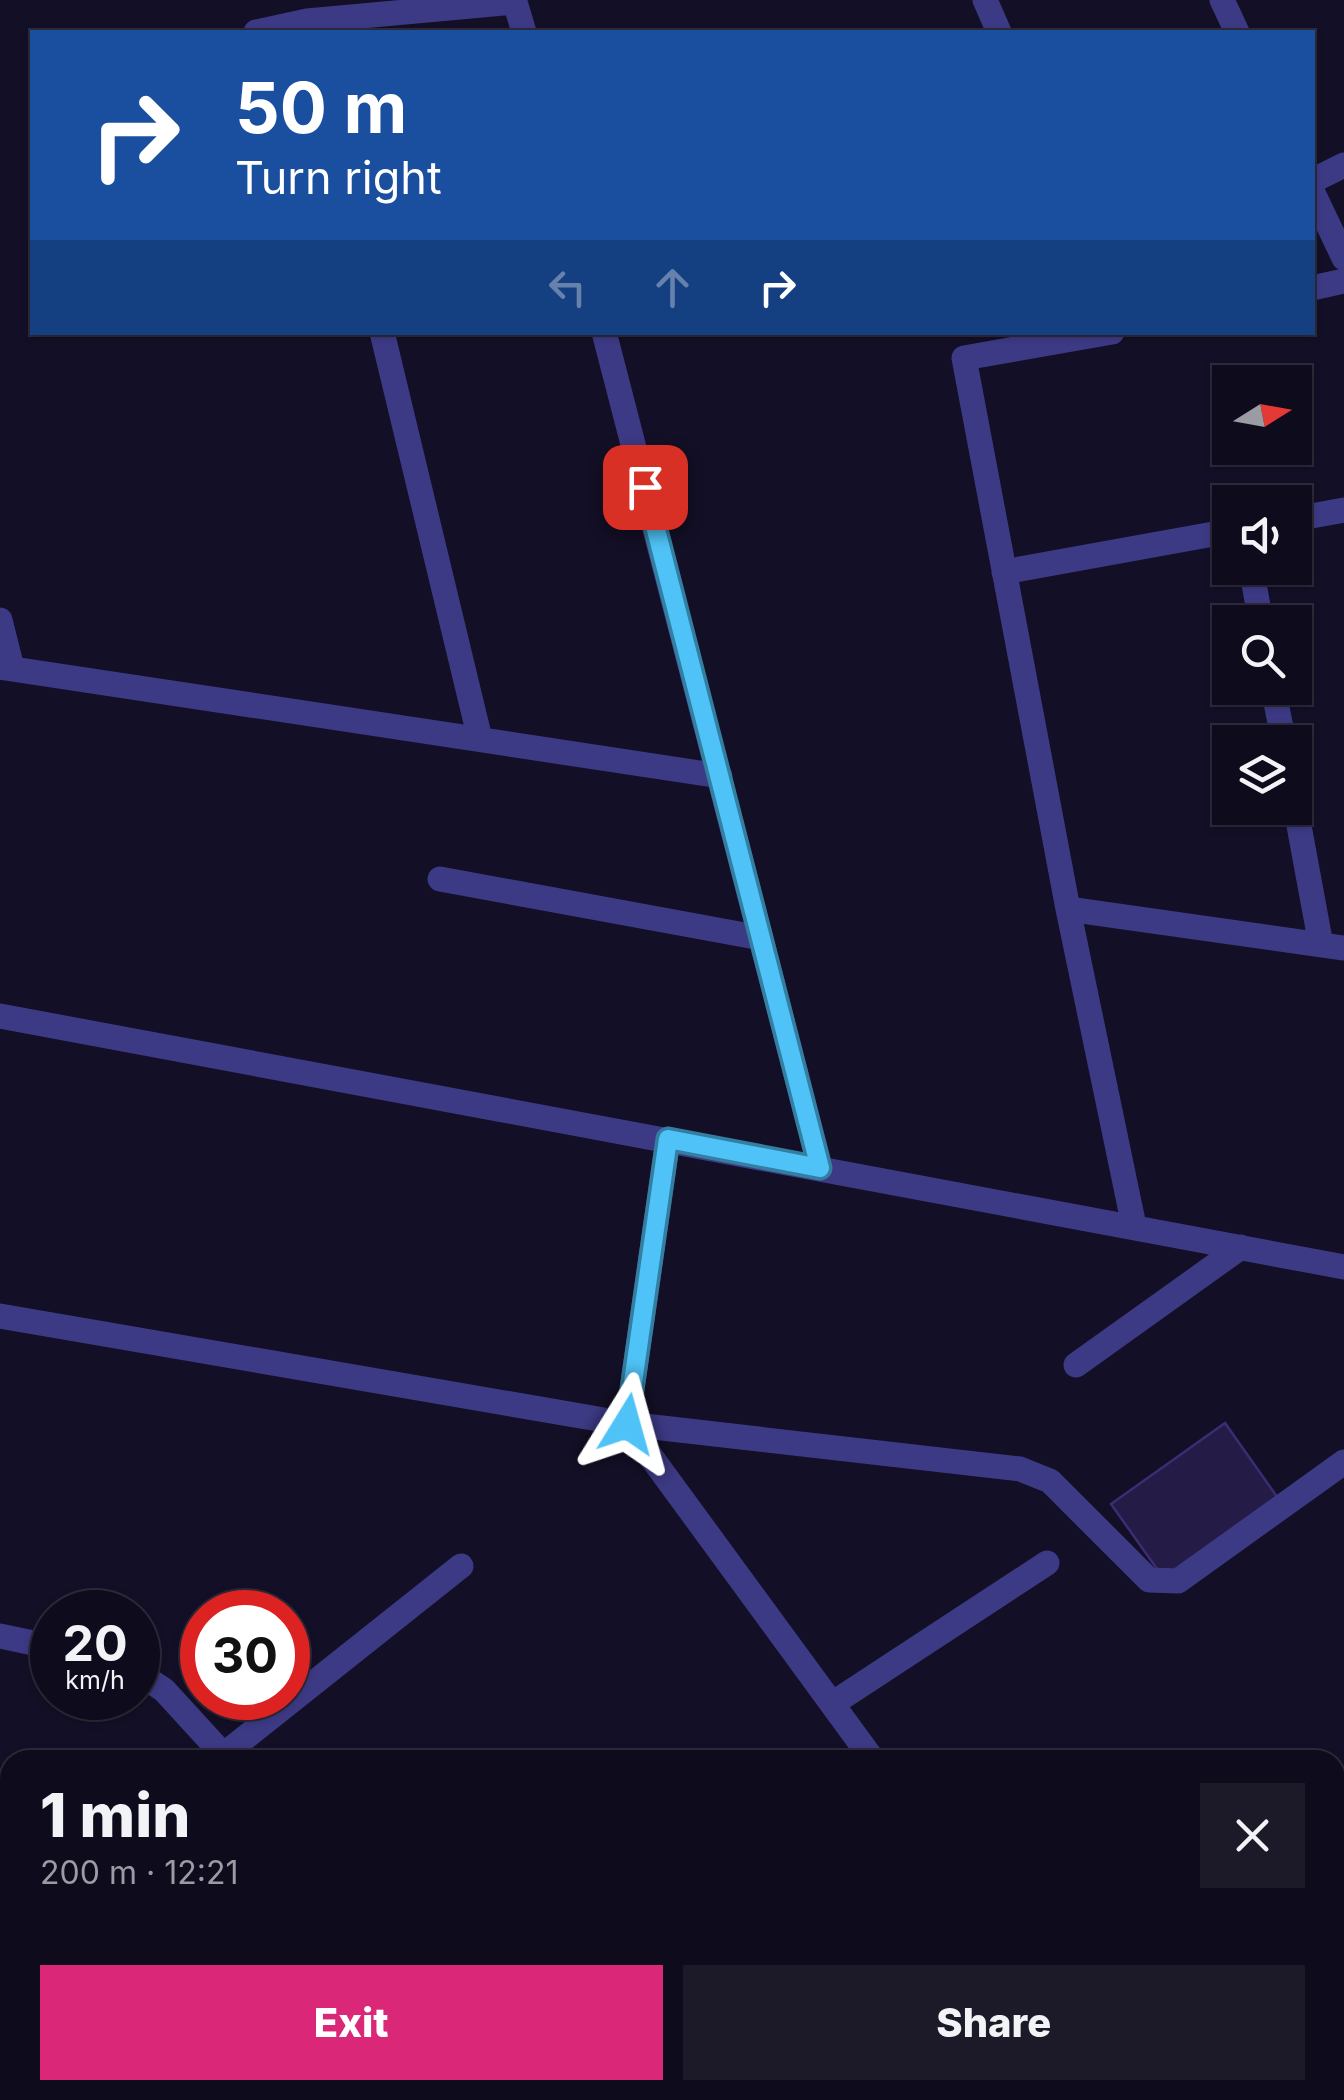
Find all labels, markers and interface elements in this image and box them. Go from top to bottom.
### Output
text: 50 m [235,65,407,150]
icon: right [70,70,200,200]
text: Turn right [235,150,442,205]
icon: left [540,260,595,315]
icon: ahead [645,260,700,315]
icon: right [750,260,805,315]
north arrow [1212,365,1312,465]
map controls [1212,365,1312,825]
pin [603,445,688,530]
icon: arrive [618,460,673,515]
button: sound [1212,485,1312,585]
button: search [1212,605,1312,705]
button: layers [1212,725,1312,825]
position arrow [575,1372,679,1476]
speed limit sign: 30 [180,1590,310,1720]
text: 20 [62,1613,128,1673]
text: km/h [65,1665,125,1695]
text: 1 min [40,1779,190,1851]
button: close [1200,1783,1305,1888]
text: 200 m · 12:21 [40,1853,238,1892]
button: Exit [40,1965,663,2080]
button: Share [683,1965,1305,2080]

